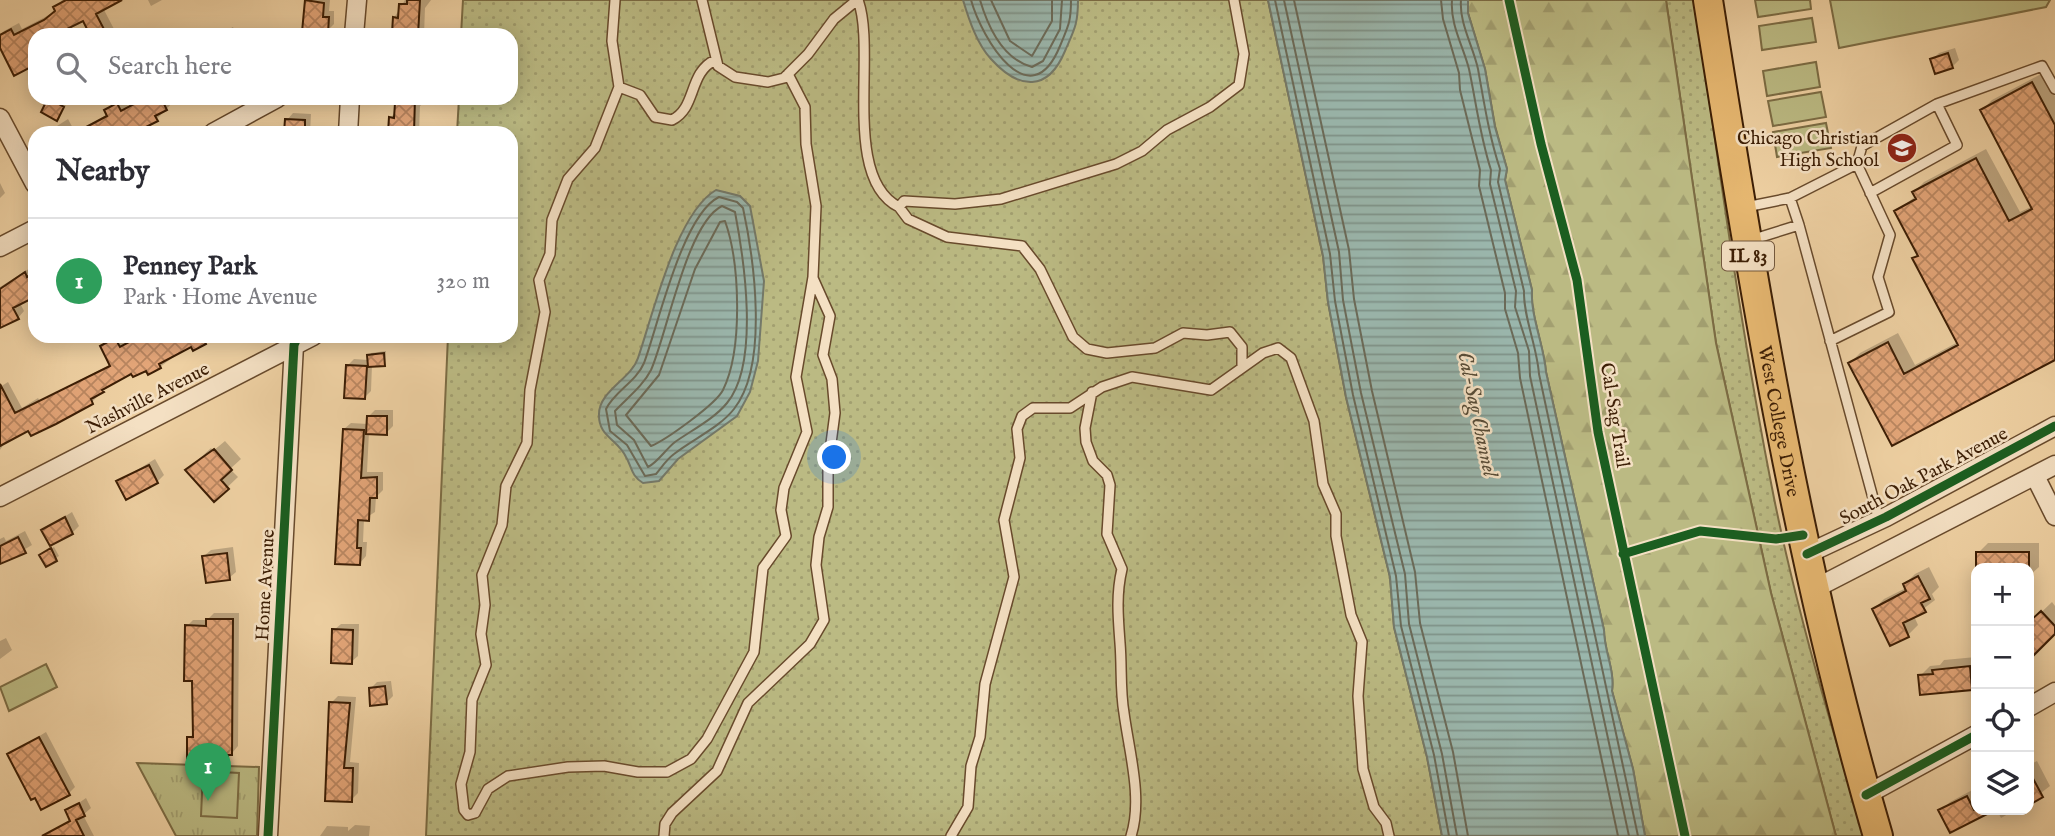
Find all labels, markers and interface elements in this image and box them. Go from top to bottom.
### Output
search box [28,28,518,105]
icon: search [52,48,90,86]
text: Search here [108,50,232,83]
place label: Chicago Christian High School [1737,127,1880,173]
school or university icon: Chicago Christian High School [1885,131,1919,165]
text: Nearby [56,153,149,191]
road number: IL 83 [1722,242,1774,270]
text: Penney Park [123,250,257,283]
text: 1 [75,267,83,296]
text: 320 m [437,267,490,296]
text: Park · Home Avenue [123,283,317,312]
street label: West College Drive [1752,344,1804,499]
water label: Cal-Sag Channel [1450,349,1503,481]
street label: Nashville Avenue [82,357,214,440]
street label: Cal-Sag Trail [1594,361,1634,470]
street label: South Oak Park Avenue [1836,422,2012,531]
your location [817,440,851,474]
street label: Home Avenue [251,528,281,642]
map controls [1971,563,2034,815]
button: + [1971,563,2034,626]
button: − [1971,626,2034,689]
button: locate [1971,689,2034,752]
pin: 1 [185,743,231,801]
button: layers [1971,752,2034,815]

